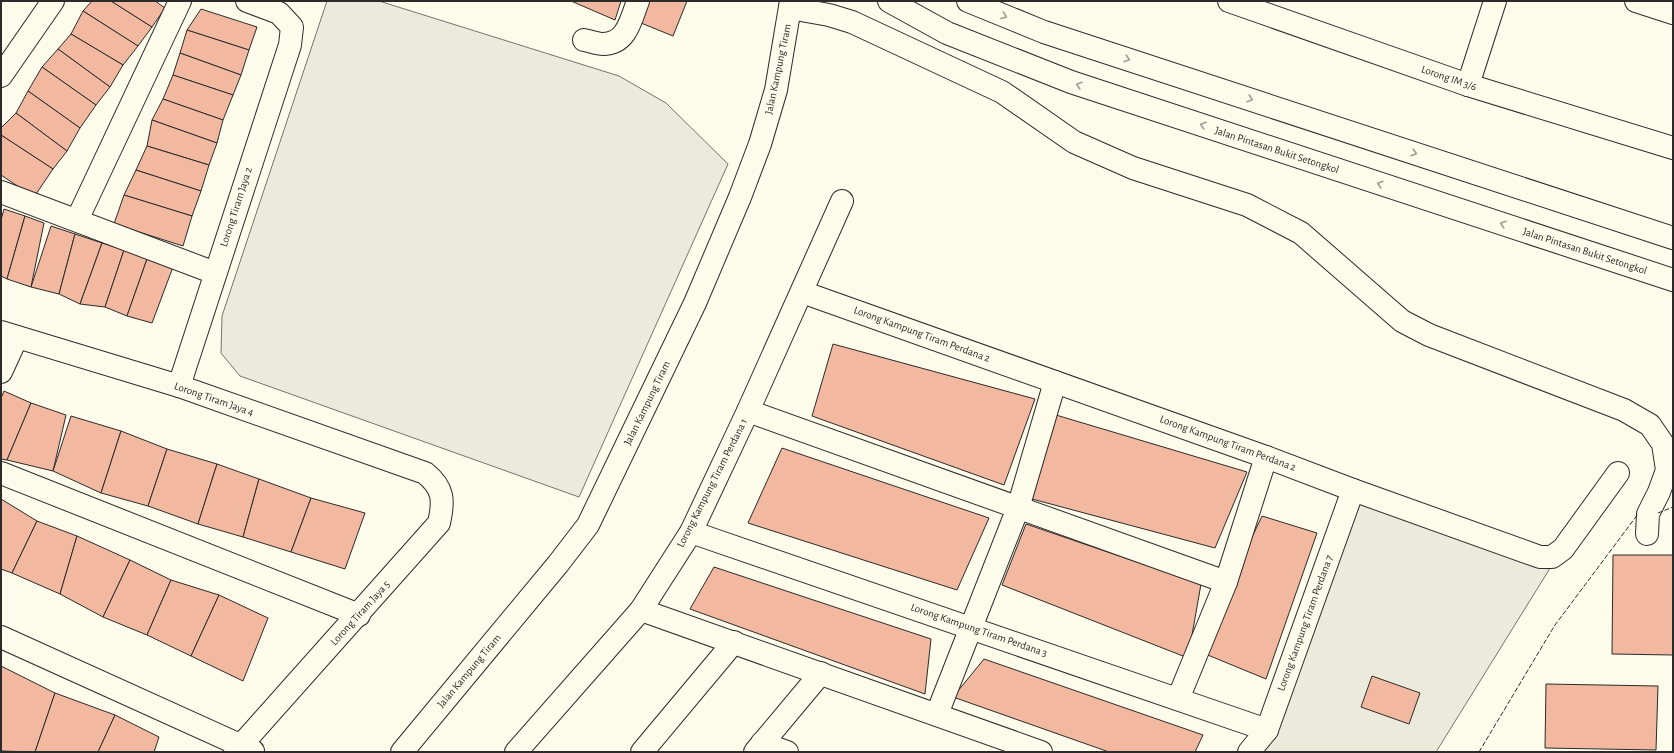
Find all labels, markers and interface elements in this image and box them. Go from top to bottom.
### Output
one-way arrow [999,11,1007,19]
street label: Jalan Kampung Tiram [763,23,793,115]
one-way arrow [1123,54,1130,63]
street label: Lorong IM 3/6 [1420,63,1478,93]
one-way arrow [1076,81,1083,89]
one-way arrow [1247,94,1254,103]
one-way arrow [1200,121,1207,130]
street label: Jalan Pintasan Bukit Setongkol [1214,125,1340,175]
one-way arrow [1410,148,1417,157]
street label: Lorong Tiram Jaya 2 [218,166,254,248]
one-way arrow [1376,180,1383,188]
one-way arrow [1500,220,1507,229]
street label: Jalan Pintasan Bukit Setongkol [1522,226,1648,276]
street label: Lorong Kampung Tiram Perdana 2 [852,304,992,364]
street label: Jalan Kampung Tiram [622,359,672,447]
street label: Lorong Tiram Jaya 4 [173,380,255,418]
street label: Lorong Kampung Tiram Perdana 2 [1158,413,1298,473]
street label: Lorong Kampung Tiram Perdana 1 [675,417,749,549]
street label: Lorong Kampung Tiram Perdana 7 [1275,553,1335,692]
street label: Lorong Tiram Jaya 5 [328,578,392,647]
street label: Lorong Kampung Tiram Perdana 3 [909,601,1049,659]
street label: Jalan Kampung Tiram [435,632,503,710]

